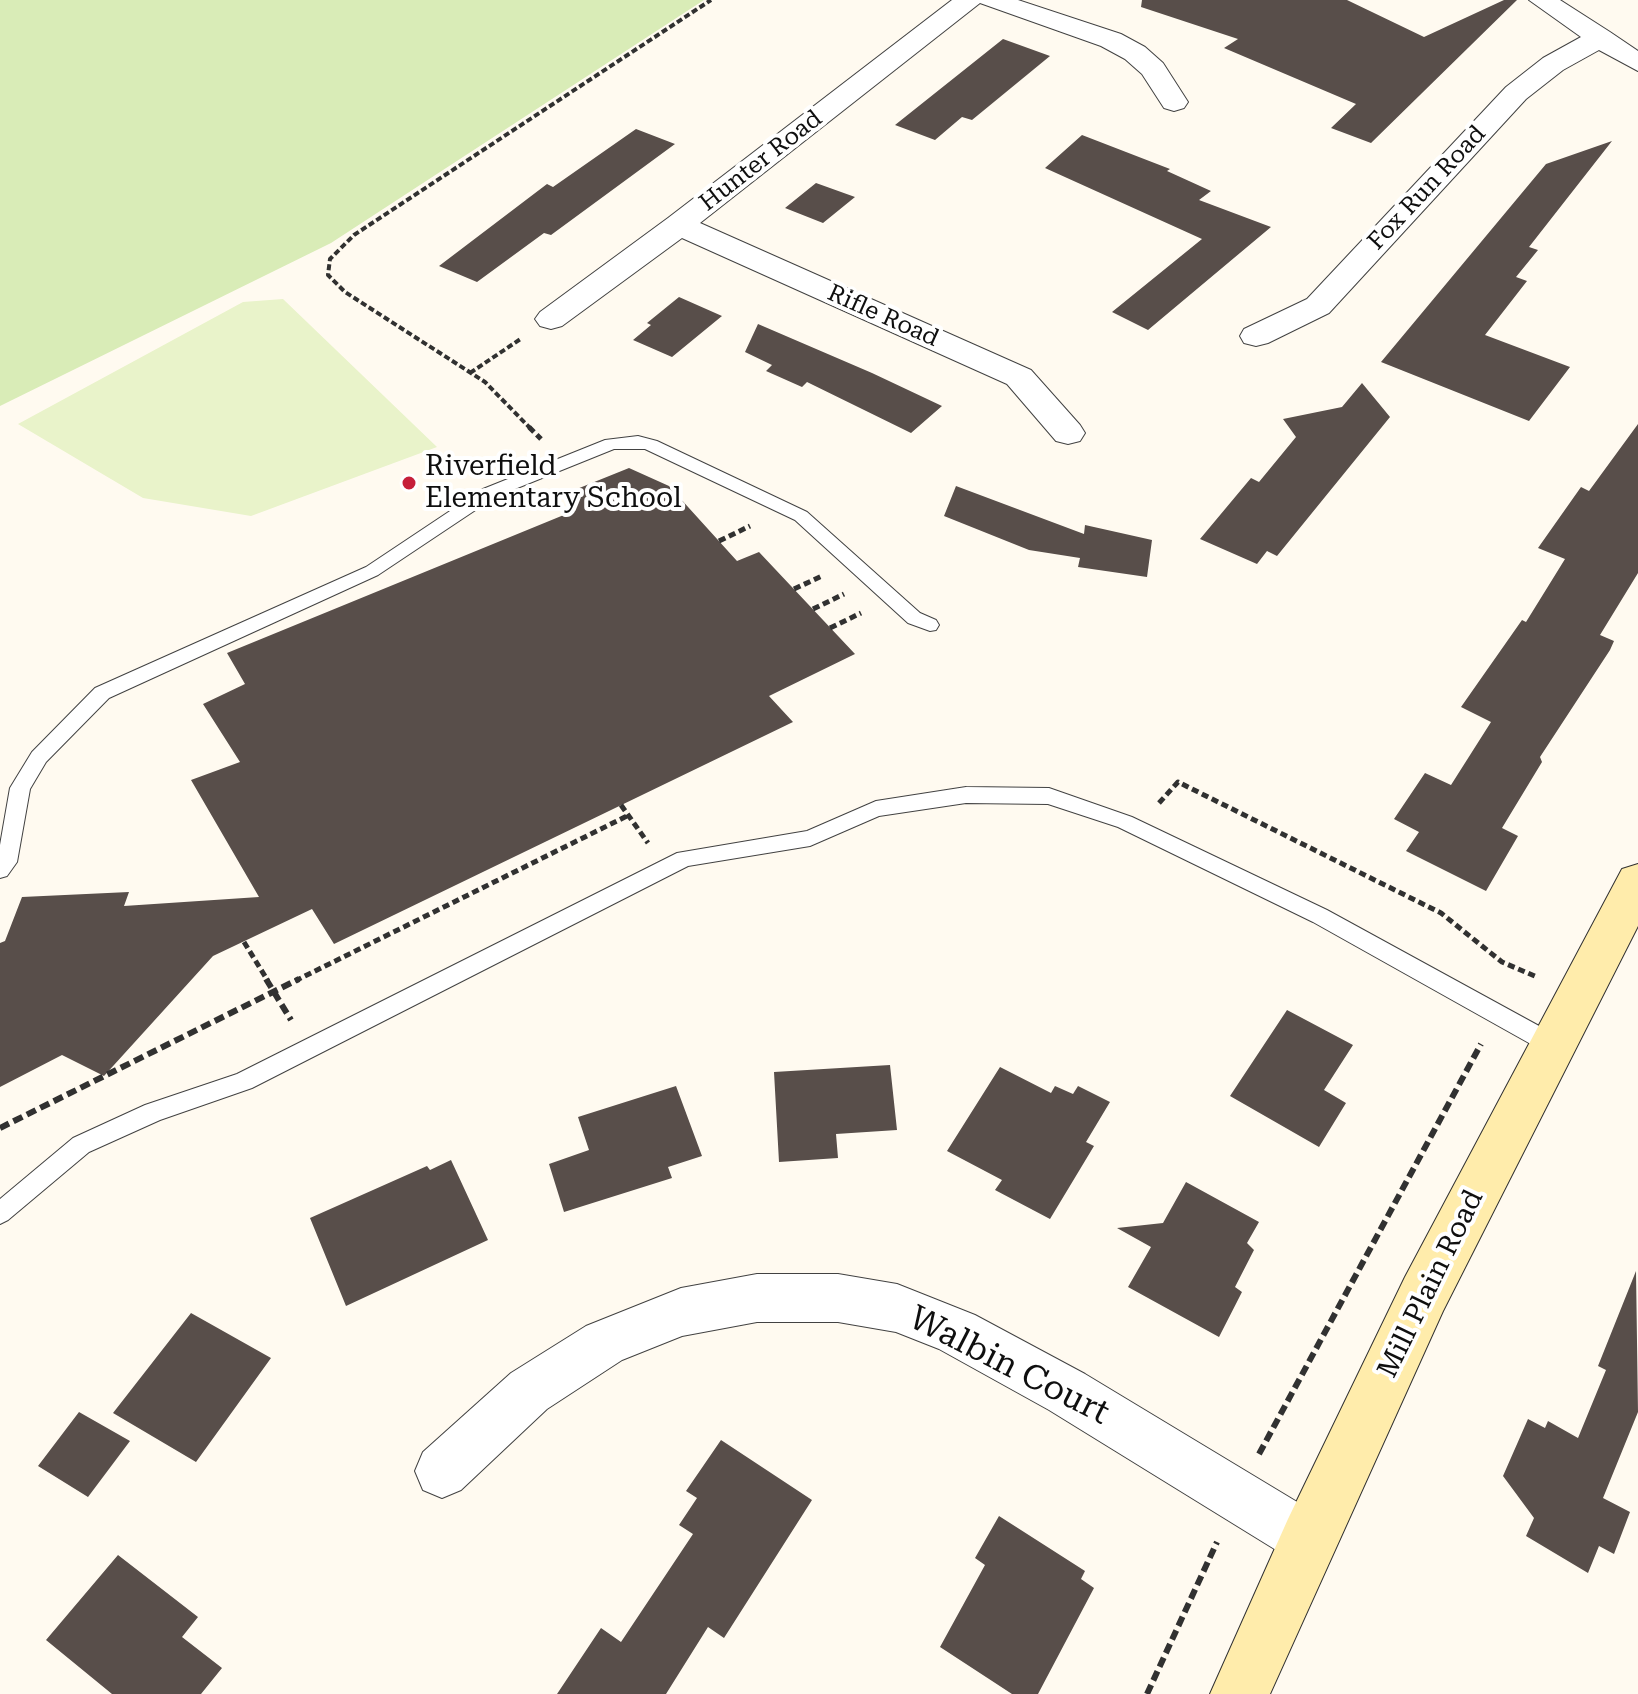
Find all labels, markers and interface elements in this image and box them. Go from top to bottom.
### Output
street label: Hunter Road [694,104,828,218]
street label: Fox Run Road [1362,120,1492,256]
street label: Rifle Road [823,279,943,353]
place label: Riverfield Elementary School [425,450,682,516]
marker: Riverfield Elementary School [400,474,418,492]
street label: Mill Plain Road [1371,1185,1491,1383]
street label: Walbin Court [902,1298,1116,1434]

